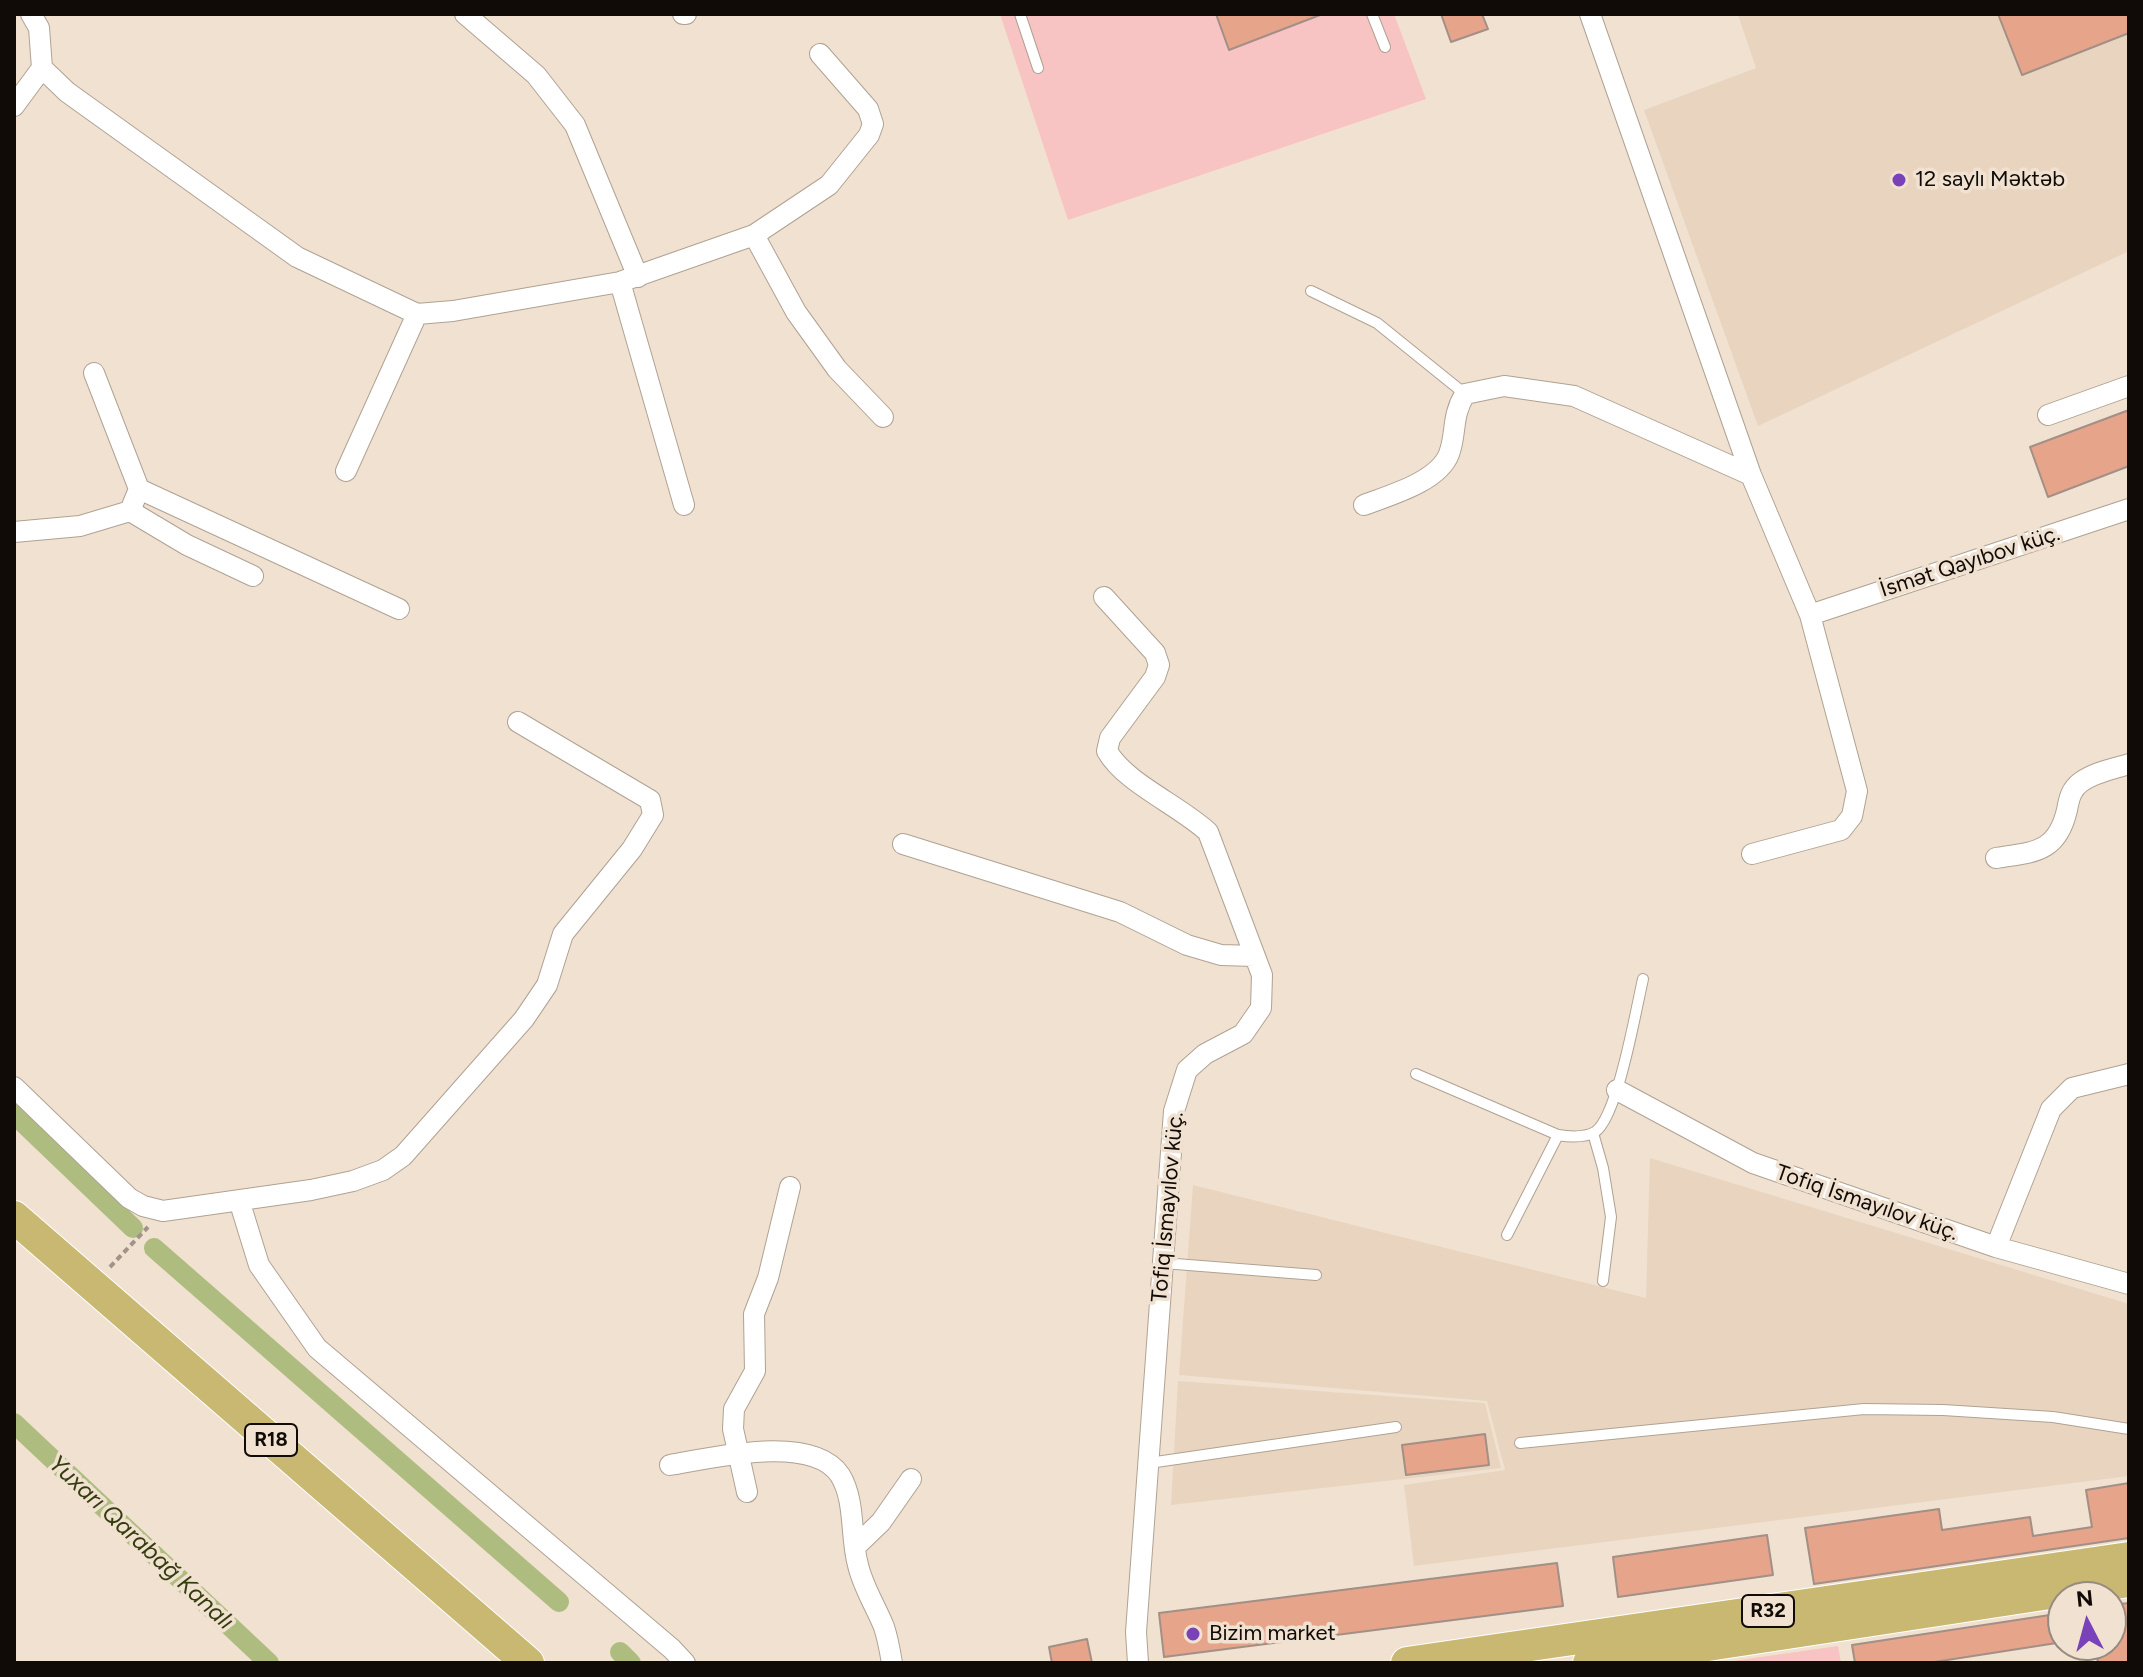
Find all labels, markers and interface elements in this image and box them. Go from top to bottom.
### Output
place label: 12 saylı Məktəb [1915,167,2065,193]
marker: 12 saylı Məktəb [1890,171,1908,189]
street label: İsmət Qayıbov küç. [1877,520,2063,604]
street label: Tofiq İsmayılov küç. [1147,1111,1189,1303]
street label: Tofiq İsmayılov küç. [1772,1159,1962,1247]
road number: R18 [245,1424,297,1456]
water label: Yuxarı Qarabağ Kanalı [43,1450,239,1636]
north arrow [2047,1581,2127,1661]
text: N [2075,1584,2095,1613]
road number: R32 [1742,1595,1794,1627]
place label: Bizim market [1209,1621,1336,1647]
marker: Bizim market [1184,1625,1202,1643]

